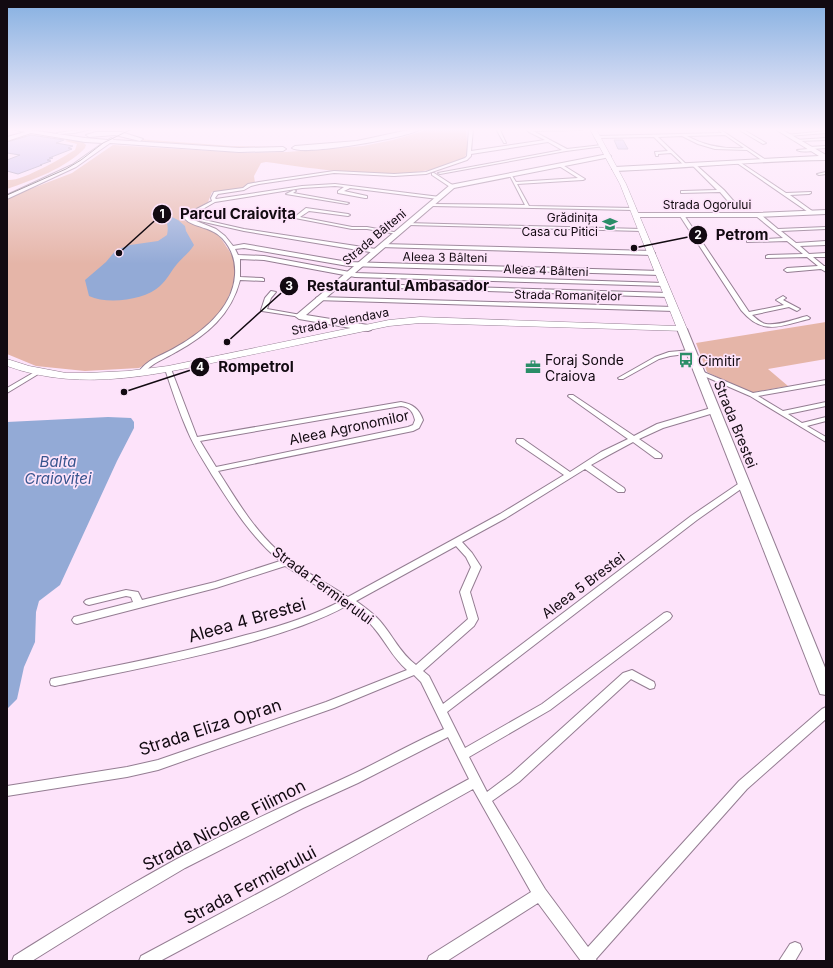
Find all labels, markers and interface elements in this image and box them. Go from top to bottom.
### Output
street label: Strada Ogorului [663,197,751,212]
callout: Parcul Craiovița [152,201,304,228]
text: Parcul Craiovița [180,204,296,223]
text: 1 [159,206,165,221]
street label: Strada Bâlteni [339,206,409,268]
place label: Grădinița Casa cu Pitici [522,210,598,239]
school or university icon: Grădinița Casa cu Pitici [601,215,619,233]
callout: Petrom [688,221,777,248]
text: Petrom [716,225,768,244]
text: 2 [694,227,702,242]
street label: Aleea 3 Bâlteni [403,249,488,265]
street label: Aleea 4 Bâlteni [503,261,589,279]
callout: Restaurantul Ambasador [279,272,497,299]
text: Restaurantul Ambasador [307,276,489,295]
text: 3 [285,278,293,293]
street label: Strada Romanițelor [514,287,622,303]
street label: Strada Pelendava [290,304,390,338]
place label: Foraj Sonde Craiova [545,351,624,384]
bus stop icon: Cimitir [677,351,695,369]
place label: Cimitir [698,352,741,369]
callout: Rompetrol [190,354,301,381]
text: Rompetrol [218,357,294,376]
office icon: Foraj Sonde Craiova [524,358,542,376]
text: 4 [196,359,204,374]
street label: Strada Brestei [711,378,761,470]
street label: Aleea Agronomilor [287,406,411,448]
water label: Balta Craioviței [24,452,92,488]
street label: Strada Fermierului [269,543,377,627]
street label: Aleea 5 Brestei [538,548,628,622]
street label: Aleea 4 Brestei [186,594,308,646]
street label: Strada Eliza Opran [136,695,284,759]
street label: Strada Nicolae Filimon [139,775,309,875]
street label: Strada Fermierului [181,842,319,928]

